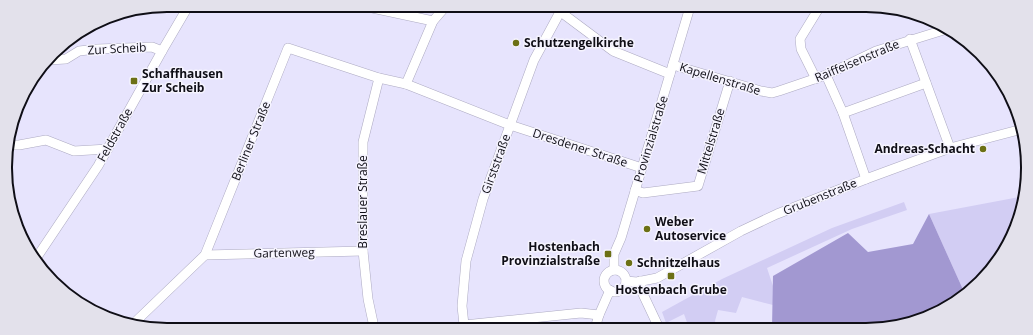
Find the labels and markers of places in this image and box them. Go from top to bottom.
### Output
place label: Schutzengelkirche [524,34,634,51]
marker: Schutzengelkirche [511,38,521,48]
place label: Schaffhausen Zur Scheib [142,65,223,96]
marker: Schaffhausen Zur Scheib [129,76,139,86]
place label: Andreas-Schacht [874,140,975,157]
marker: Andreas-Schacht [978,144,988,154]
place label: Weber Autoservice [655,213,726,244]
marker: Weber Autoservice [642,224,652,234]
place label: Hostenbach Provinzialstraße [501,238,600,269]
marker: Hostenbach Provinzialstraße [603,249,613,259]
place label: Schnitzelhaus [637,254,720,271]
marker: Schnitzelhaus [624,258,634,268]
marker: Hostenbach Grube [666,271,676,281]
place label: Hostenbach Grube [615,281,727,298]

